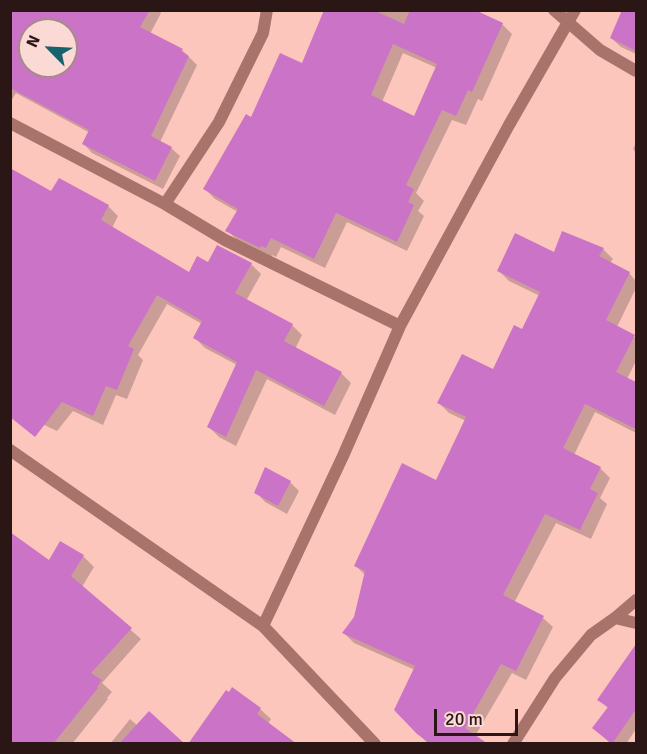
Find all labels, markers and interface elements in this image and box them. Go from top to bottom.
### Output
north arrow [18,18,78,78]
text: N [22,32,45,51]
scale bar [437,697,521,735]
text: 20 m [445,708,483,730]

